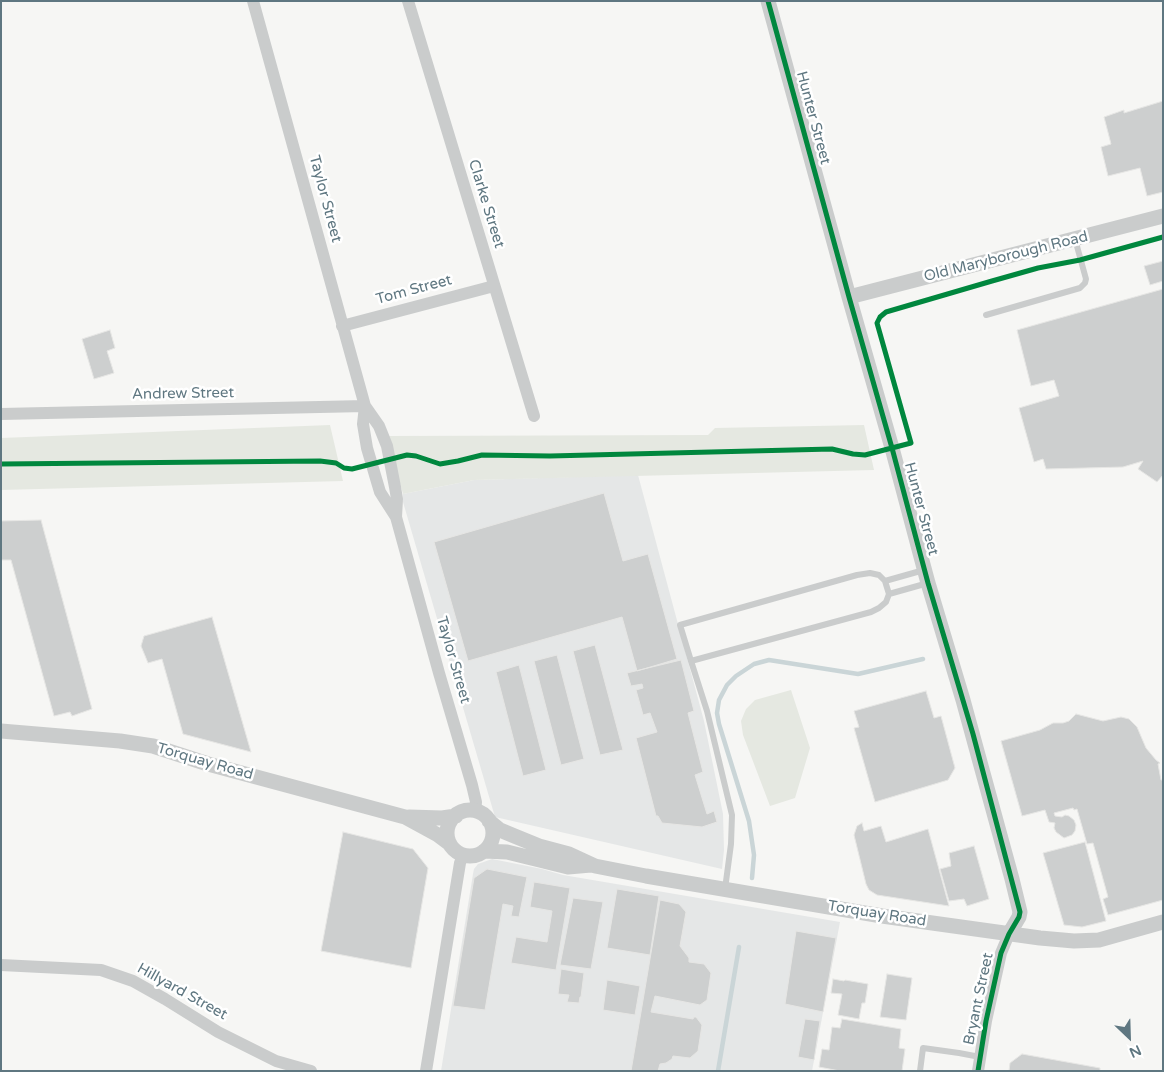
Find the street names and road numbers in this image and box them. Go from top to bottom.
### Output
street label: Hunter Street [792,69,834,167]
street label: Taylor Street [305,153,345,245]
street label: Clarke Street [464,158,508,250]
street label: Old Maryborough Road [922,228,1090,286]
street label: Tom Street [374,271,454,309]
street label: Andrew Street [132,384,234,404]
street label: Hunter Street [900,460,942,558]
street label: Taylor Street [432,614,474,706]
street label: Torquay Road [155,740,255,784]
street label: Torquay Road [827,897,927,931]
street label: Bryant Street [960,951,998,1047]
street label: Hillyard Street [134,960,230,1024]

